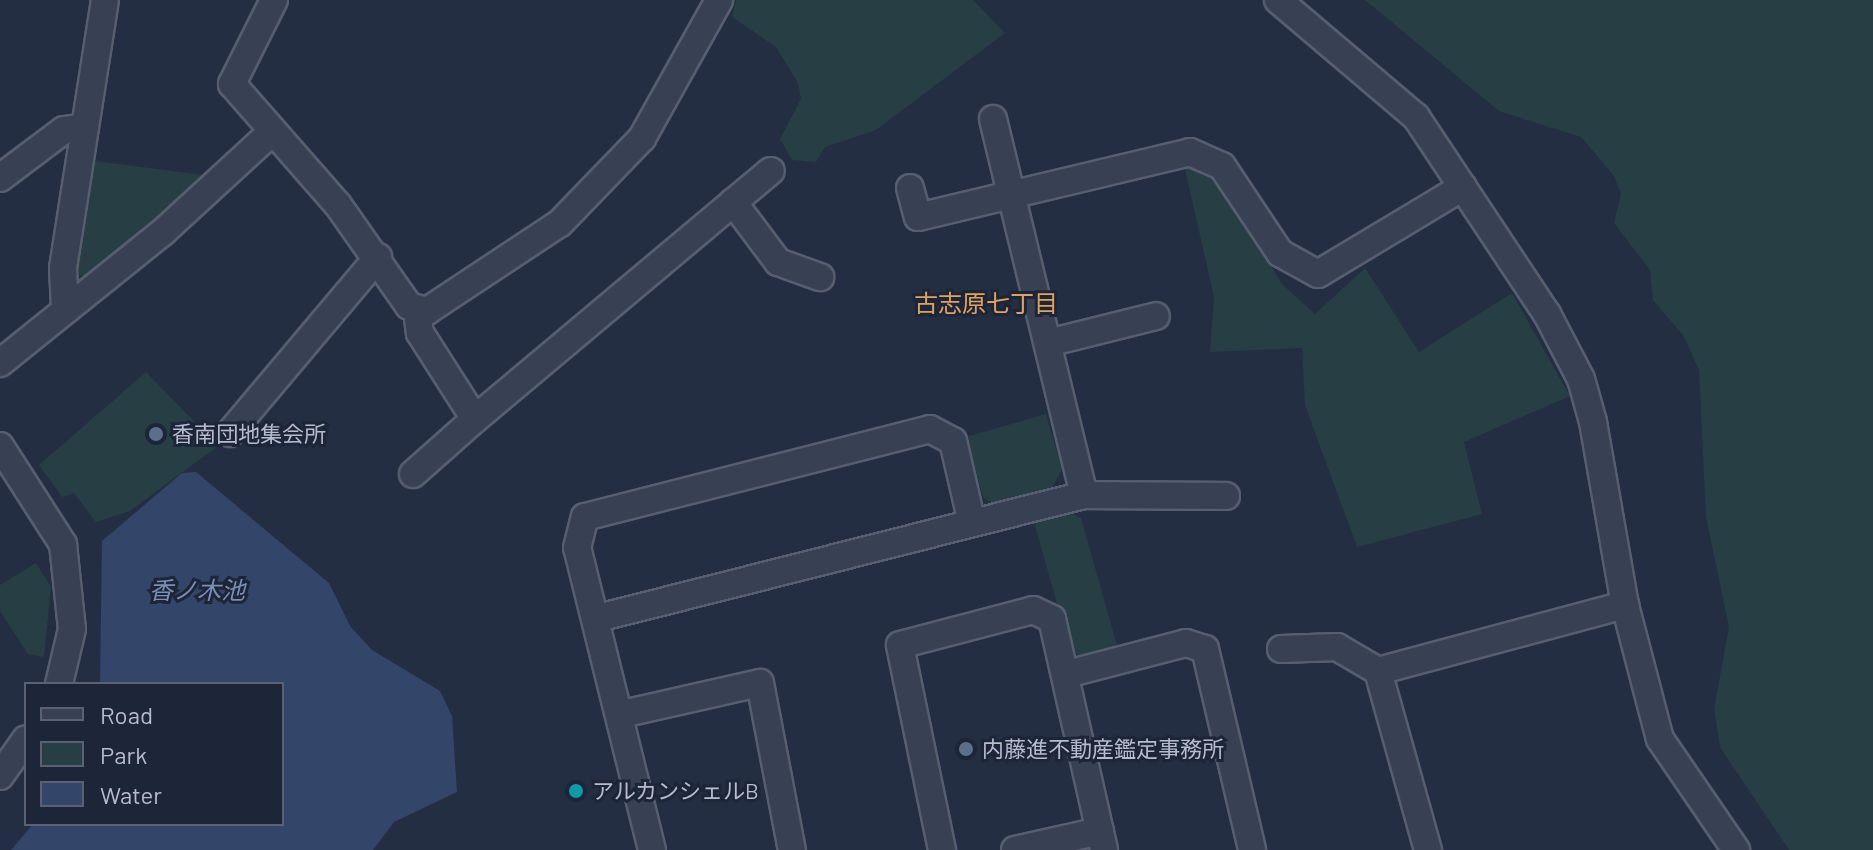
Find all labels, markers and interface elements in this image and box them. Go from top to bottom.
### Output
district label: 古志原七丁目 [914,289,1058,317]
place label: 香南団地集会所 [172,421,326,447]
marker: 香南団地集会所 [147,425,165,443]
water label: 香ノ木池 [149,576,245,604]
legend [24,682,284,826]
text: Road [100,700,153,729]
place label: 内藤進不動産鑑定事務所 [982,736,1224,762]
text: Park [100,740,147,769]
marker: 内藤進不動産鑑定事務所 [957,740,975,758]
place label: アルカンシェルB [592,778,760,804]
text: Water [100,780,162,809]
marker: アルカンシェルB [567,782,585,800]

